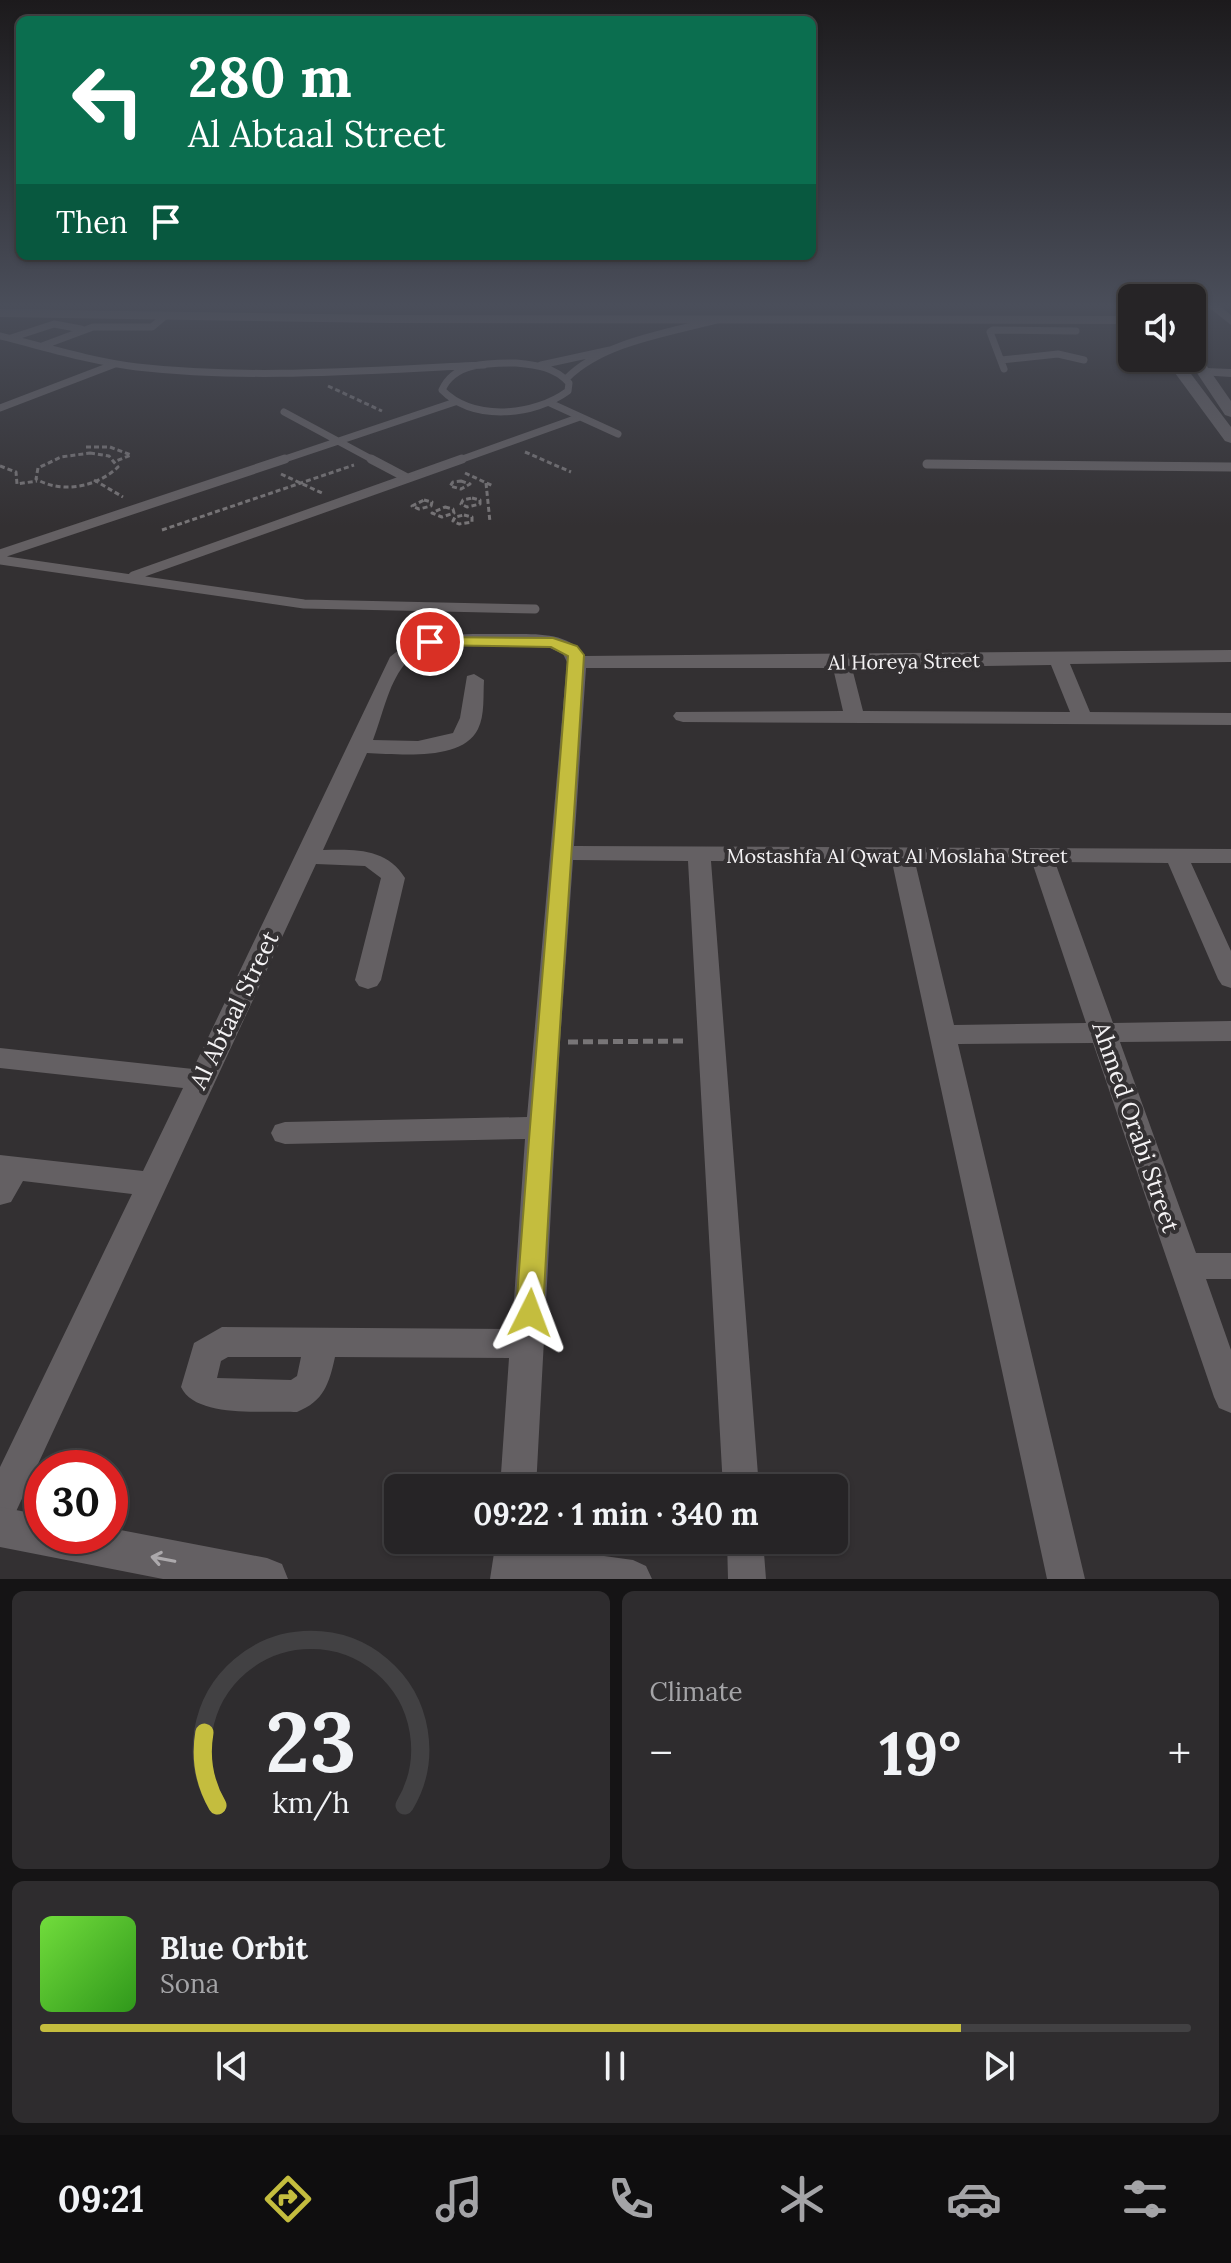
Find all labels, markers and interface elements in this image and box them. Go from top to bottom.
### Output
text: 280 m [188,41,352,112]
icon: left [56,48,160,152]
text: Al Abtaal Street [188,111,446,157]
icon: arrive [144,200,188,244]
text: Then [56,203,128,241]
map controls [1118,284,1206,372]
button: sound [1118,284,1206,372]
pin [396,608,464,676]
icon: arrive [408,620,452,664]
street label: Al Horeya Street [827,647,981,675]
street label: Mostashfa Al Qwat Al Moslaha Street [726,843,1068,868]
street label: Al Abtaal Street [182,925,286,1095]
street label: Ahmed Orabi Street [1085,1016,1187,1237]
position arrow [488,1271,572,1355]
speed limit sign: 30 [24,1450,128,1554]
text: 09:22 · 1 min · 340 m [473,1495,759,1533]
one-way arrow [151,1550,176,1565]
text: Climate [650,1675,743,1708]
text: 23 [265,1688,356,1795]
text: 19° [879,1715,961,1791]
text: − [650,1725,673,1781]
text: + [1168,1725,1191,1781]
text: km/h [272,1784,349,1821]
text: Blue Orbit [160,1929,308,1967]
text: Sona [160,1967,219,2000]
icon: previous [210,2044,254,2088]
icon: pause [593,2044,637,2088]
icon: next [977,2044,1021,2088]
icon: directions [260,2171,316,2227]
icon: music [431,2171,487,2227]
icon: phone [603,2171,659,2227]
icon: climate [774,2171,830,2227]
icon: car [946,2171,1002,2227]
icon: filters [1117,2171,1173,2227]
text: 09:21 [58,2176,144,2222]

